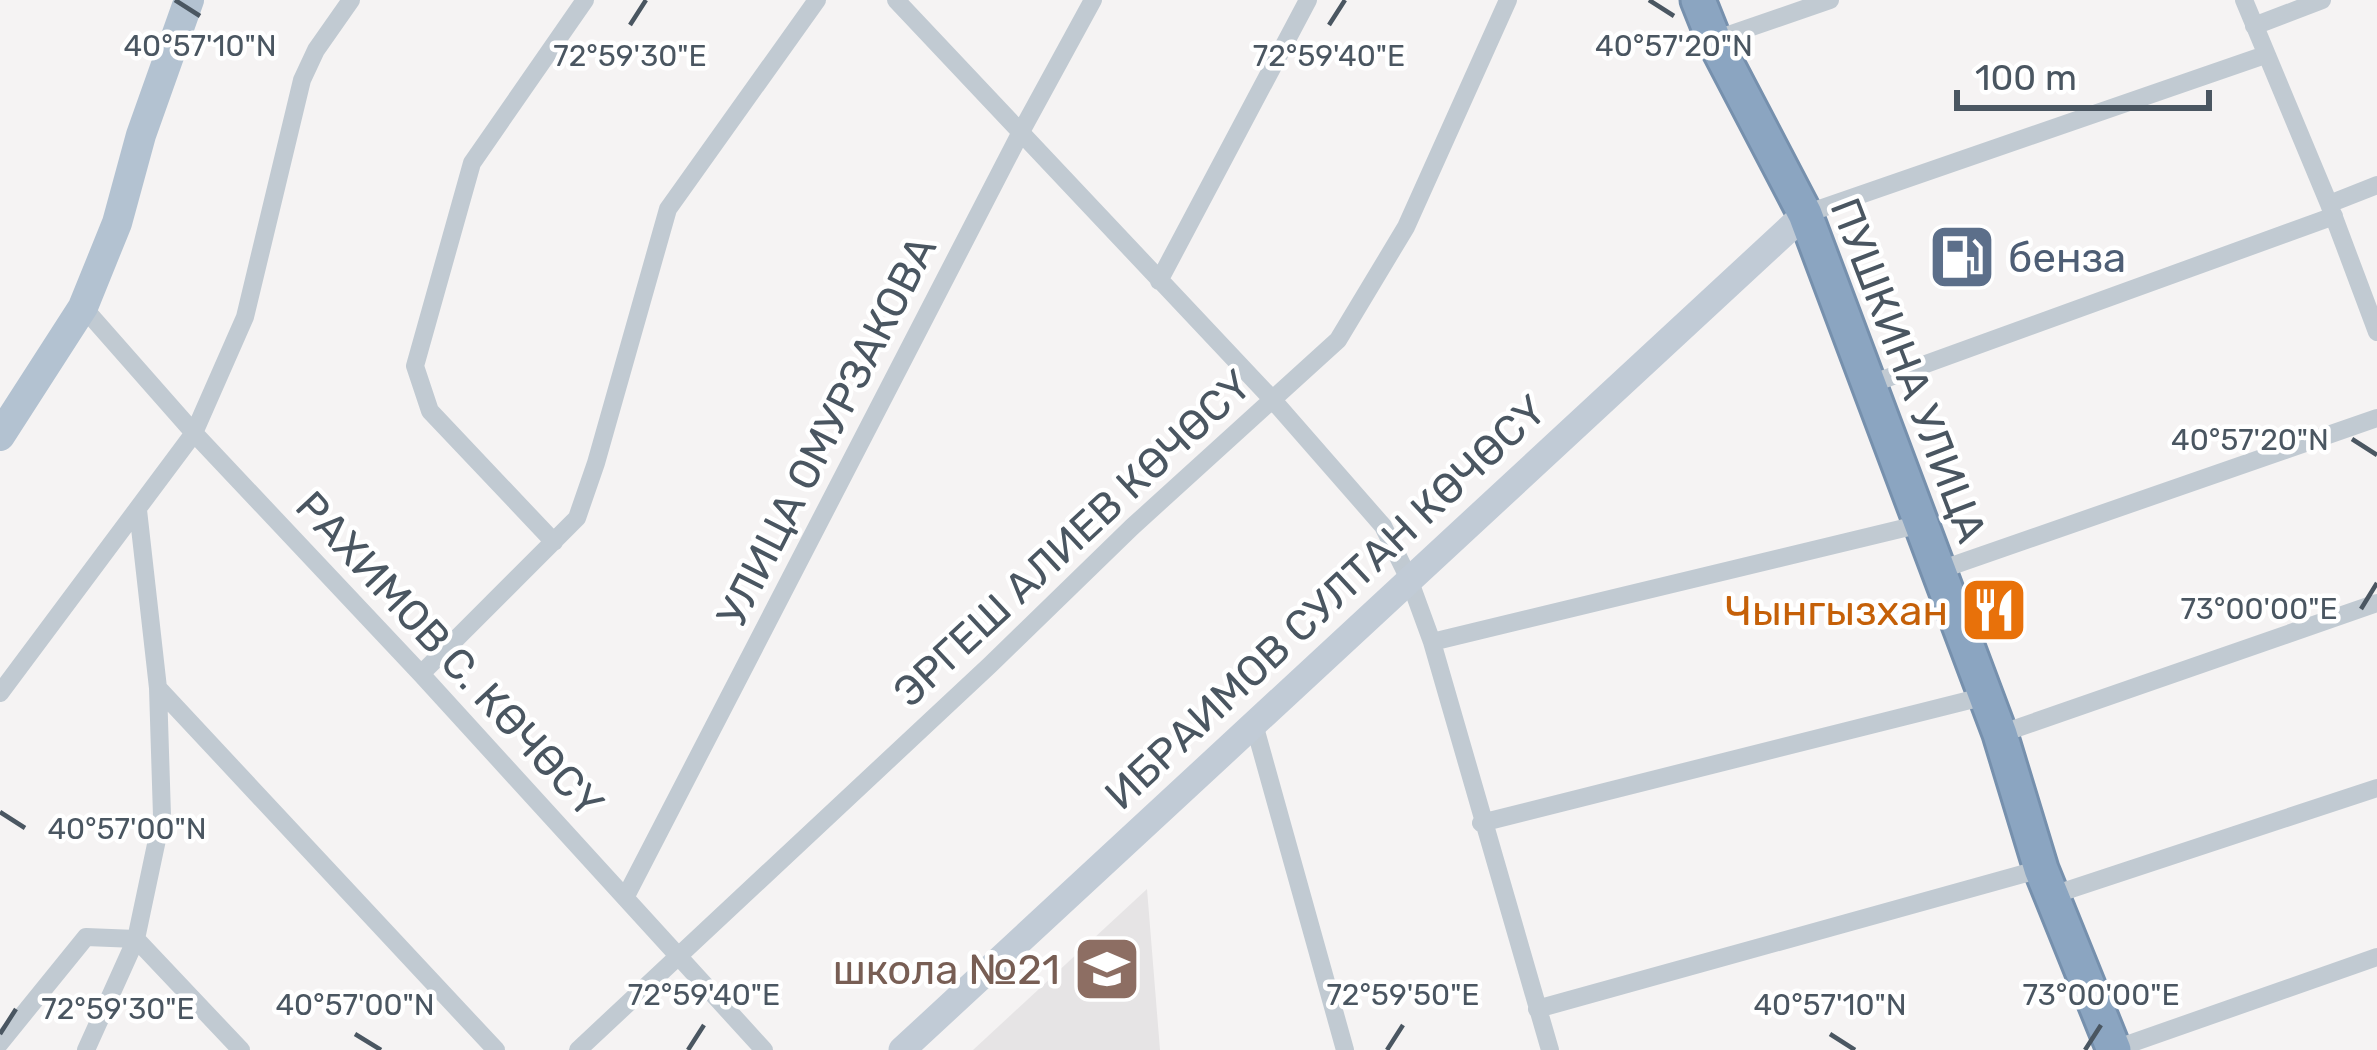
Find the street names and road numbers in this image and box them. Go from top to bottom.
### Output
street label: ПУШКИНА УЛИЦА [1819,191,1997,550]
street label: УЛИЦА ОМУРЗАКОВА [707,228,947,635]
street label: ЭРГЕШ АЛИЕВ КӨЧӨСҮ [884,360,1262,717]
street label: ИБРАИМОВ СУЛТАН КӨЧӨСҮ [1095,385,1556,820]
street label: РАХИМОВ С. КӨЧӨСҮ [285,481,613,828]

